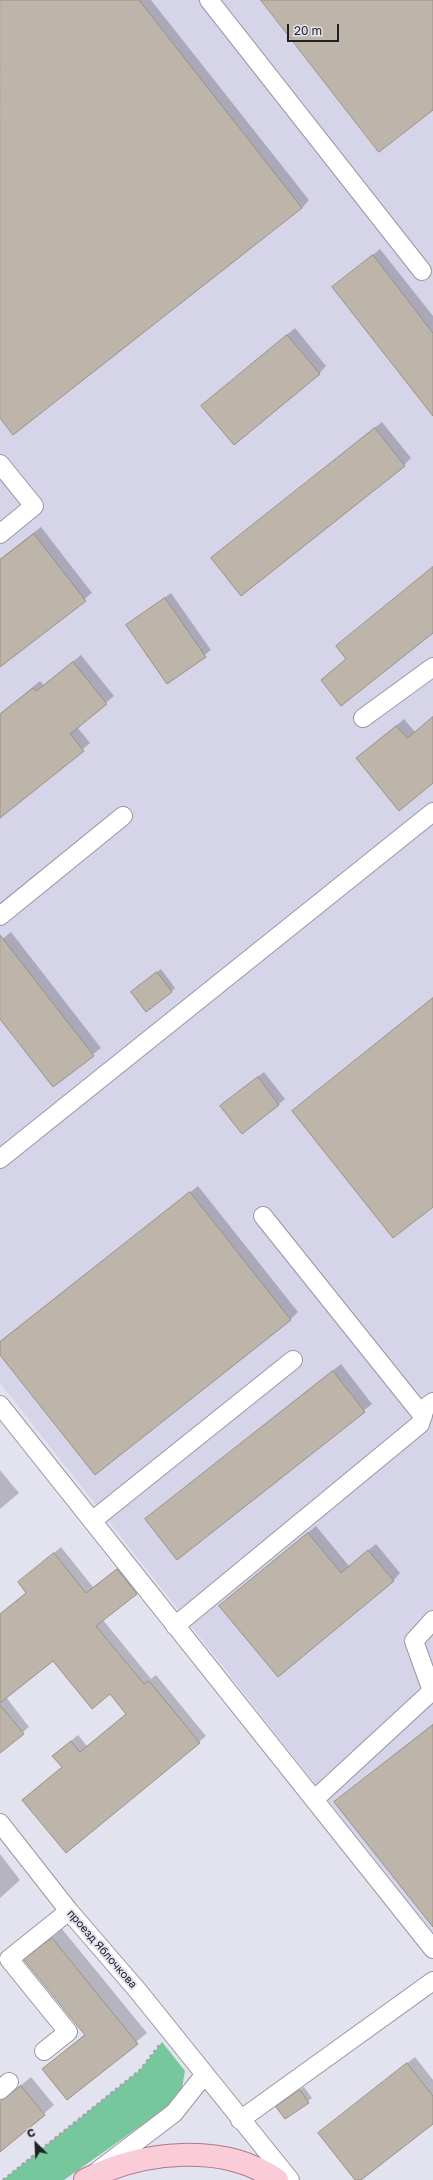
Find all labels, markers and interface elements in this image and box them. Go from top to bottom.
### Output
scale bar [289,16,341,42]
text: 20 m [294,23,322,38]
street label: проезд Яблочкова [64,1907,140,1991]
north arrow [16,2124,56,2164]
text: С [25,2125,37,2140]

